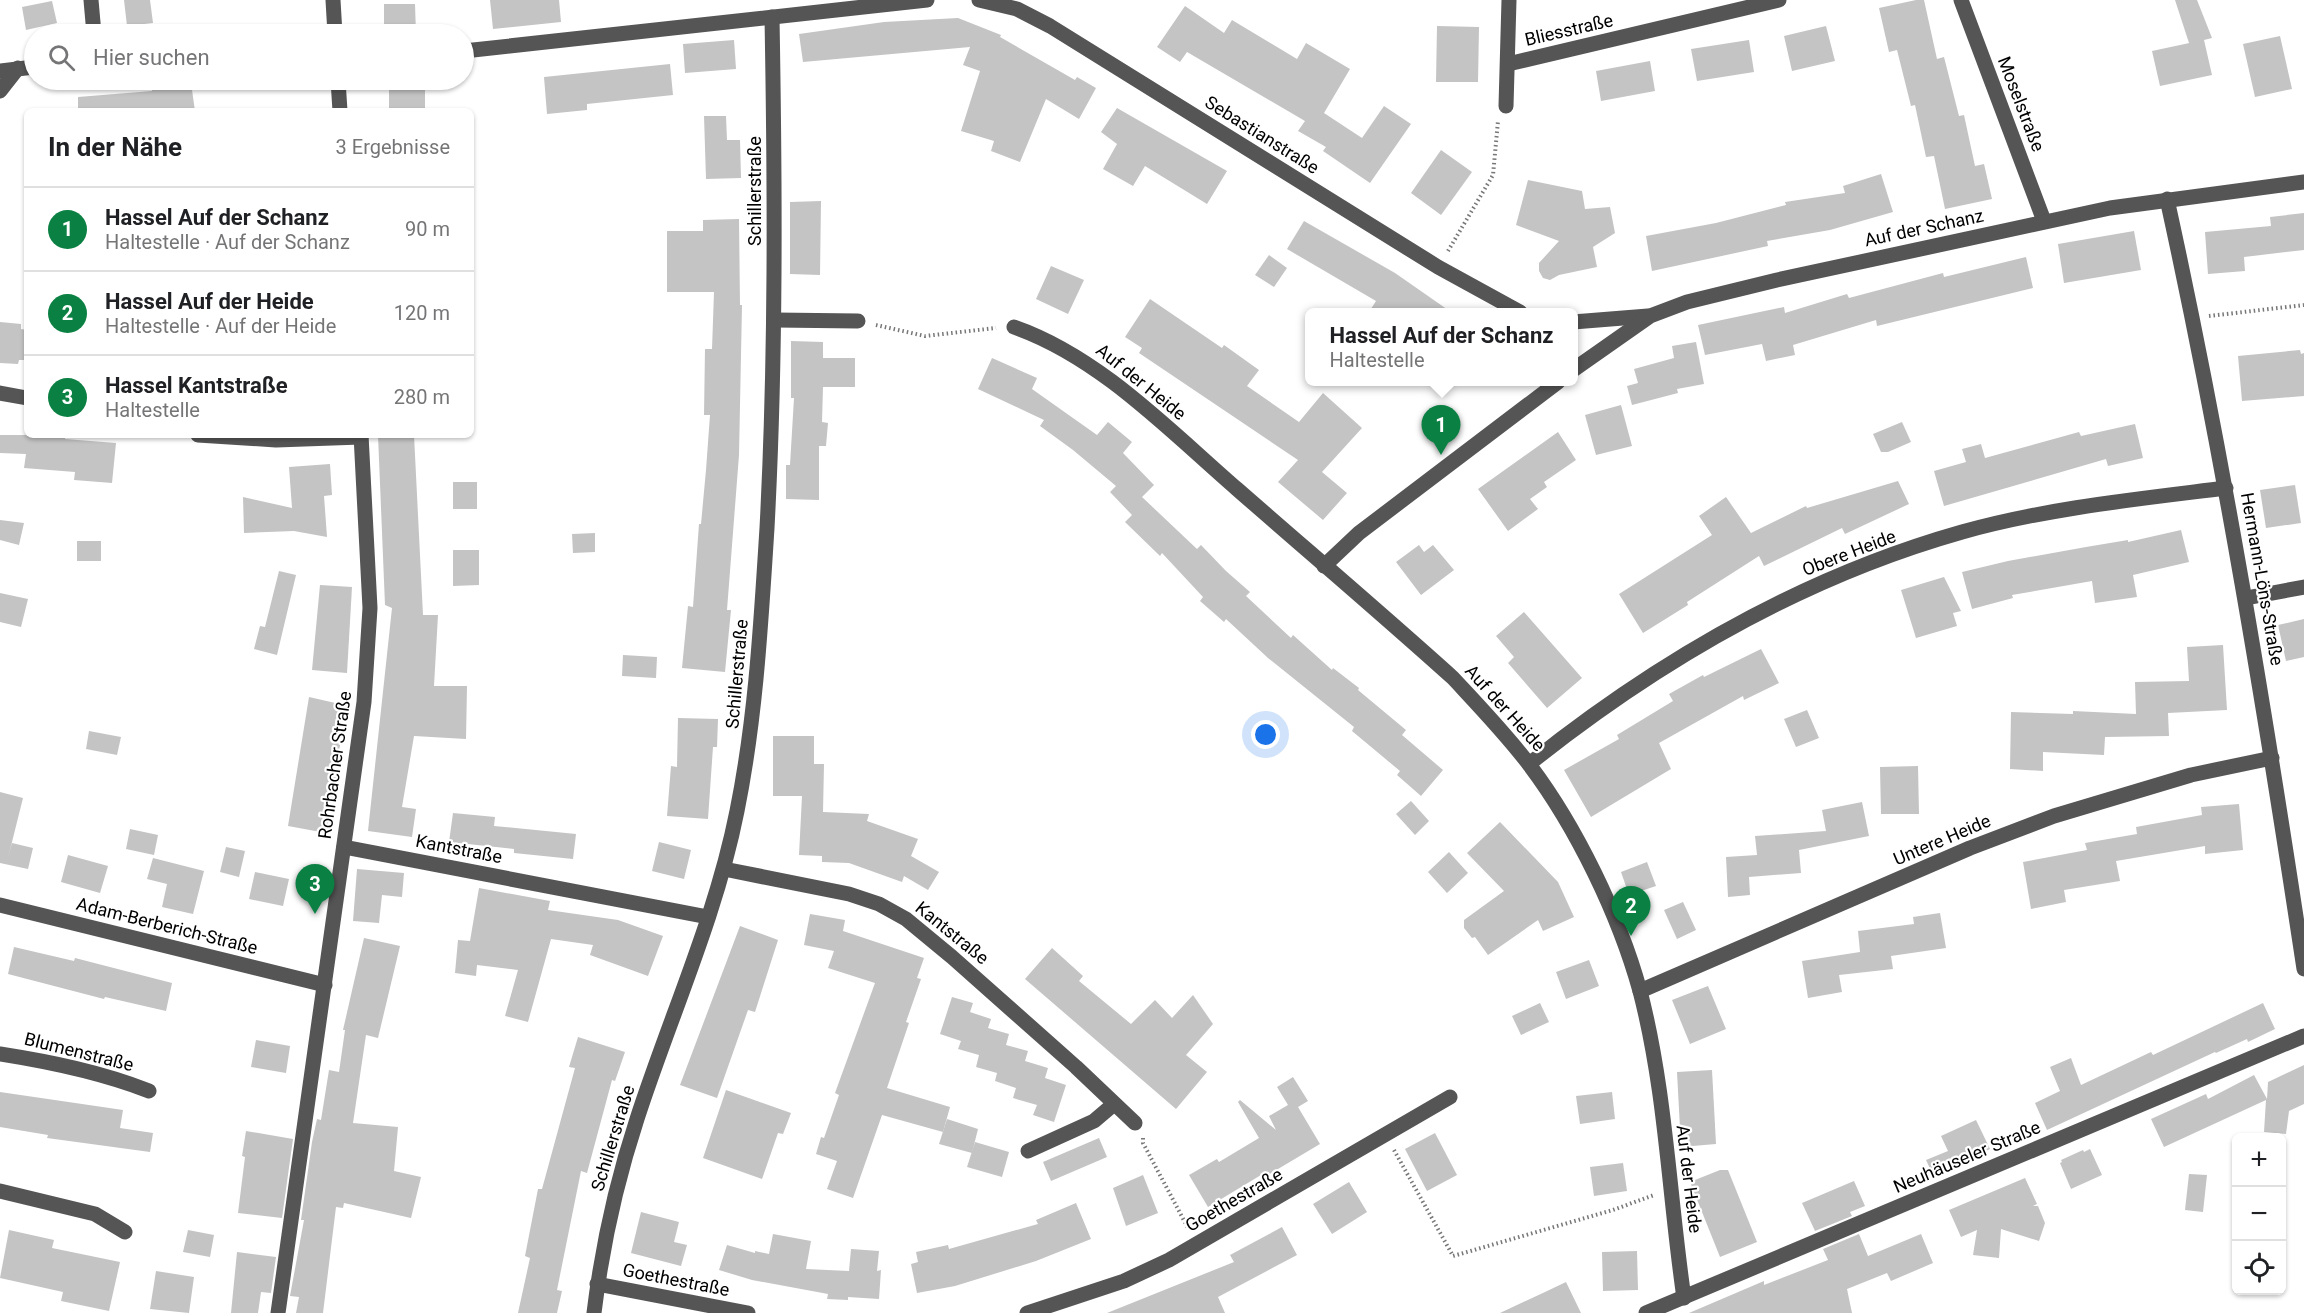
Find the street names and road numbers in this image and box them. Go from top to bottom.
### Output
street label: Bliesstraße [1523,9,1615,50]
street label: Moselstraße [1994,53,2049,154]
street label: Sebastianstraße [1201,91,1323,178]
street label: Schillerstraße [744,136,765,246]
street label: Auf der Schanz [1862,205,1985,250]
street label: Auf der Heide [1092,339,1190,424]
street label: Hermann-Löns-Straße [2237,491,2288,667]
street label: Obere Heide [1799,525,1899,580]
street label: Schillerstraße [721,618,752,730]
street label: Auf der Heide [1461,660,1550,755]
street label: Rohrbacher Straße [314,690,355,840]
street label: Untere Heide [1890,810,1994,869]
street label: Kantstraße [414,830,504,867]
street label: Adam-Berberich-Straße [74,893,260,958]
street label: Kantstraße [912,897,993,968]
street label: Blumenstraße [22,1028,136,1075]
street label: Schillerstraße [586,1082,639,1193]
street label: Neuhäuseler Straße [1890,1116,2043,1197]
street label: Auf der Heide [1672,1124,1707,1234]
street label: Goethestraße [1182,1163,1286,1236]
street label: Goethestraße [621,1259,731,1300]

